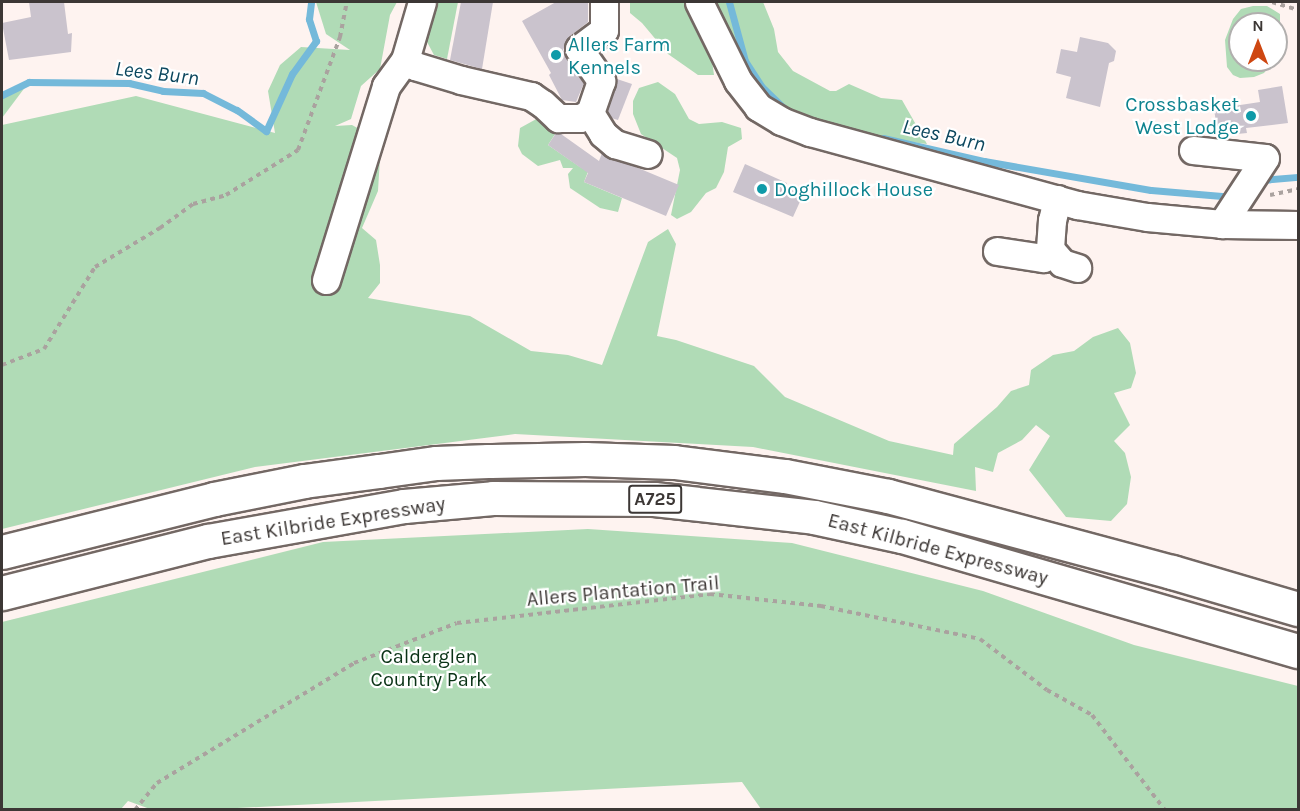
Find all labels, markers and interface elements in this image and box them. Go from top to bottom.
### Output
north arrow [1228,12,1288,72]
text: N [1252,16,1264,35]
place label: Allers Farm Kennels [568,32,670,79]
marker: Allers Farm Kennels [549,48,563,62]
water label: Lees Burn [114,55,200,91]
place label: Crossbasket West Lodge [1125,92,1239,139]
marker: Crossbasket West Lodge [1244,109,1258,123]
water label: Lees Burn [900,113,988,157]
place label: Doghillock House [774,177,933,201]
marker: Doghillock House [755,182,769,196]
road number: A725 [628,484,682,514]
street label: East Kilbride Expressway [219,491,447,551]
street label: East Kilbride Expressway [825,508,1051,590]
street label: Allers Plantation Trail [526,571,720,611]
park label: Calderglen Country Park [371,644,487,691]

